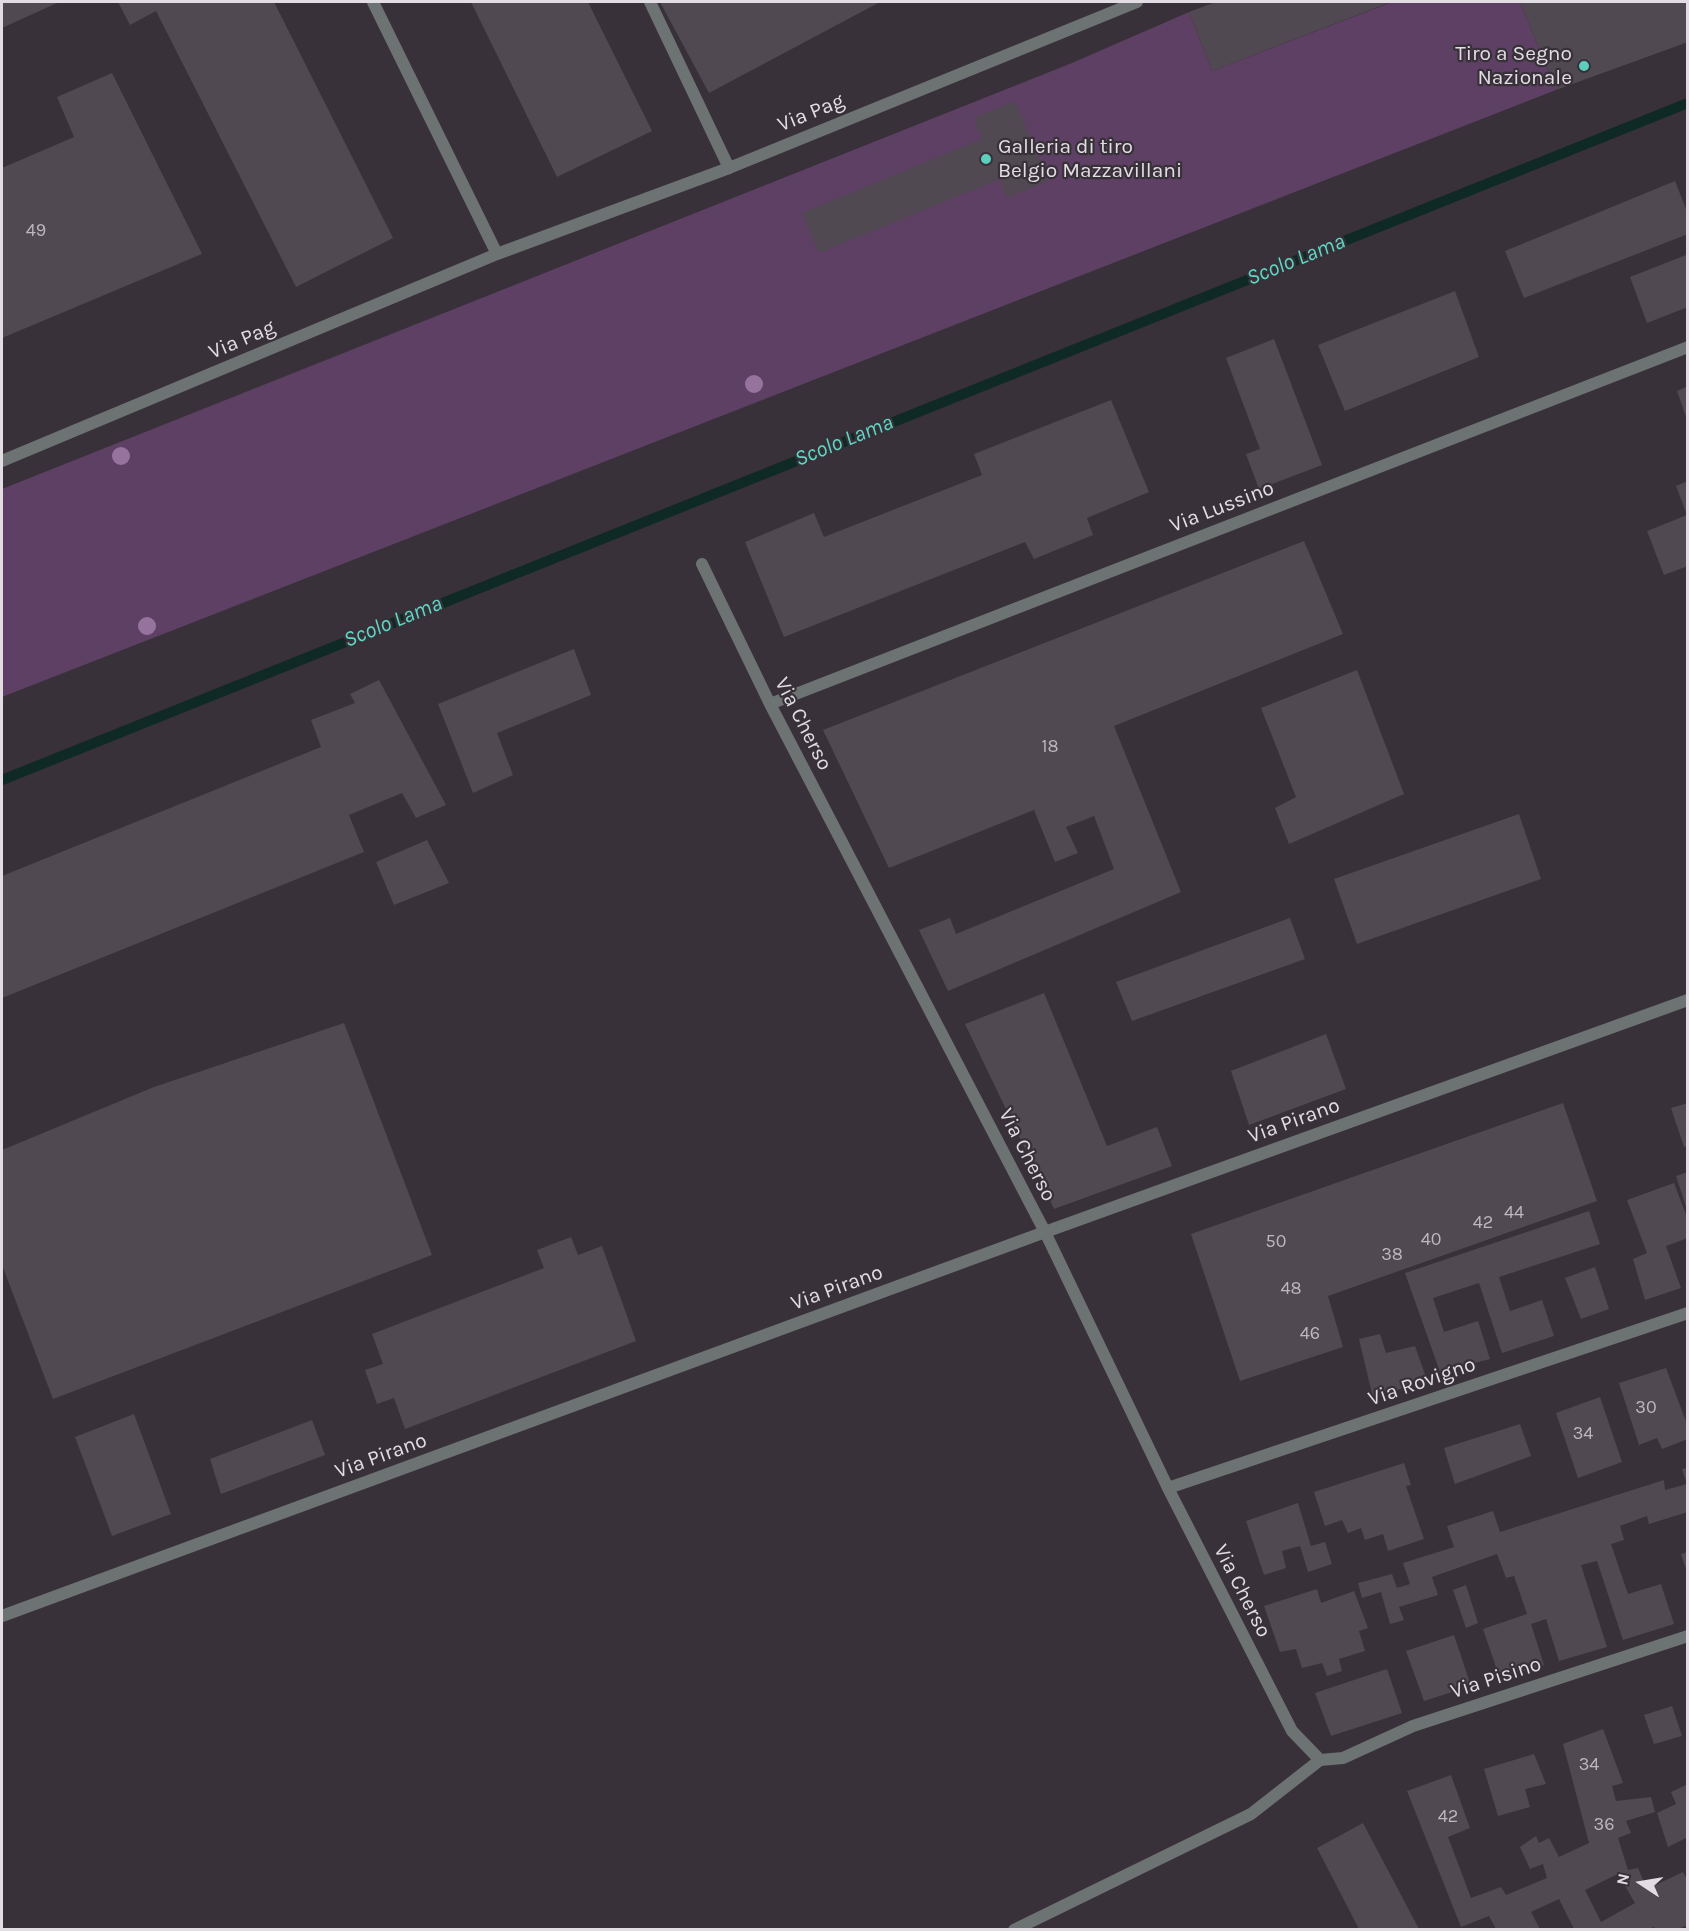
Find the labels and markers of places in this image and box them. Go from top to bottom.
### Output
place label: Tiro a Segno Nazionale [1455,41,1572,91]
marker: Tiro a Segno Nazionale [1577,59,1591,73]
place label: Galleria di tiro Belgio Mazzavillani [998,134,1182,184]
marker: Galleria di tiro Belgio Mazzavillani [979,152,993,166]

